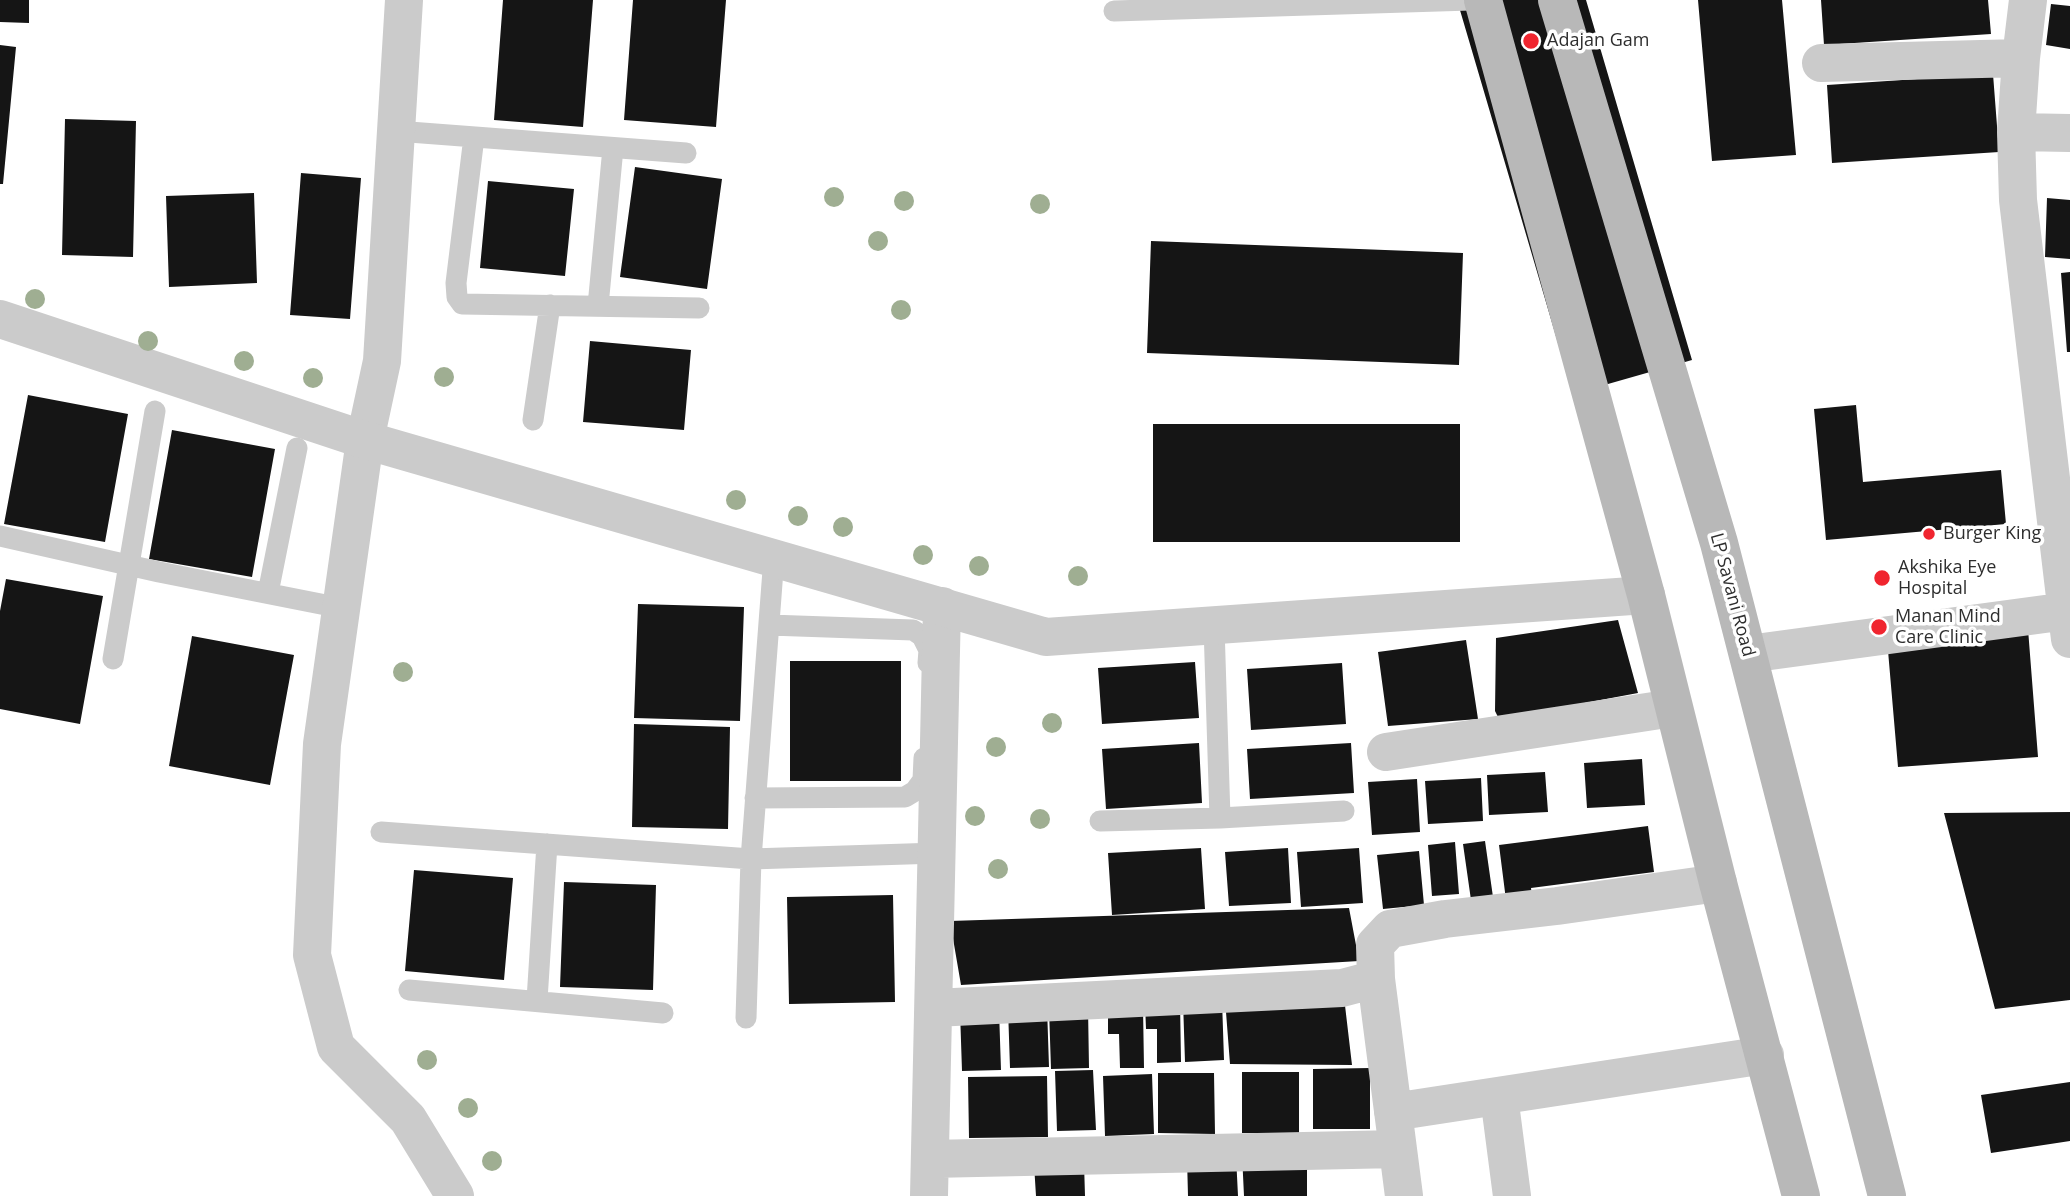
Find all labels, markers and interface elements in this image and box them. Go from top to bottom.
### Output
place label: Adajan Gam [1547,30,1649,52]
marker: Adajan Gam [1521,31,1541,51]
place label: Burger King [1943,523,2041,545]
marker: Burger King [1921,526,1937,542]
street label: LP Savani Road [1705,531,1759,659]
place label: Akshika Eye Hospital [1898,557,1996,600]
marker: Akshika Eye Hospital [1872,568,1892,588]
place label: Manan Mind Care Clinic [1895,606,2001,648]
marker: Manan Mind Care Clinic [1869,617,1889,637]

